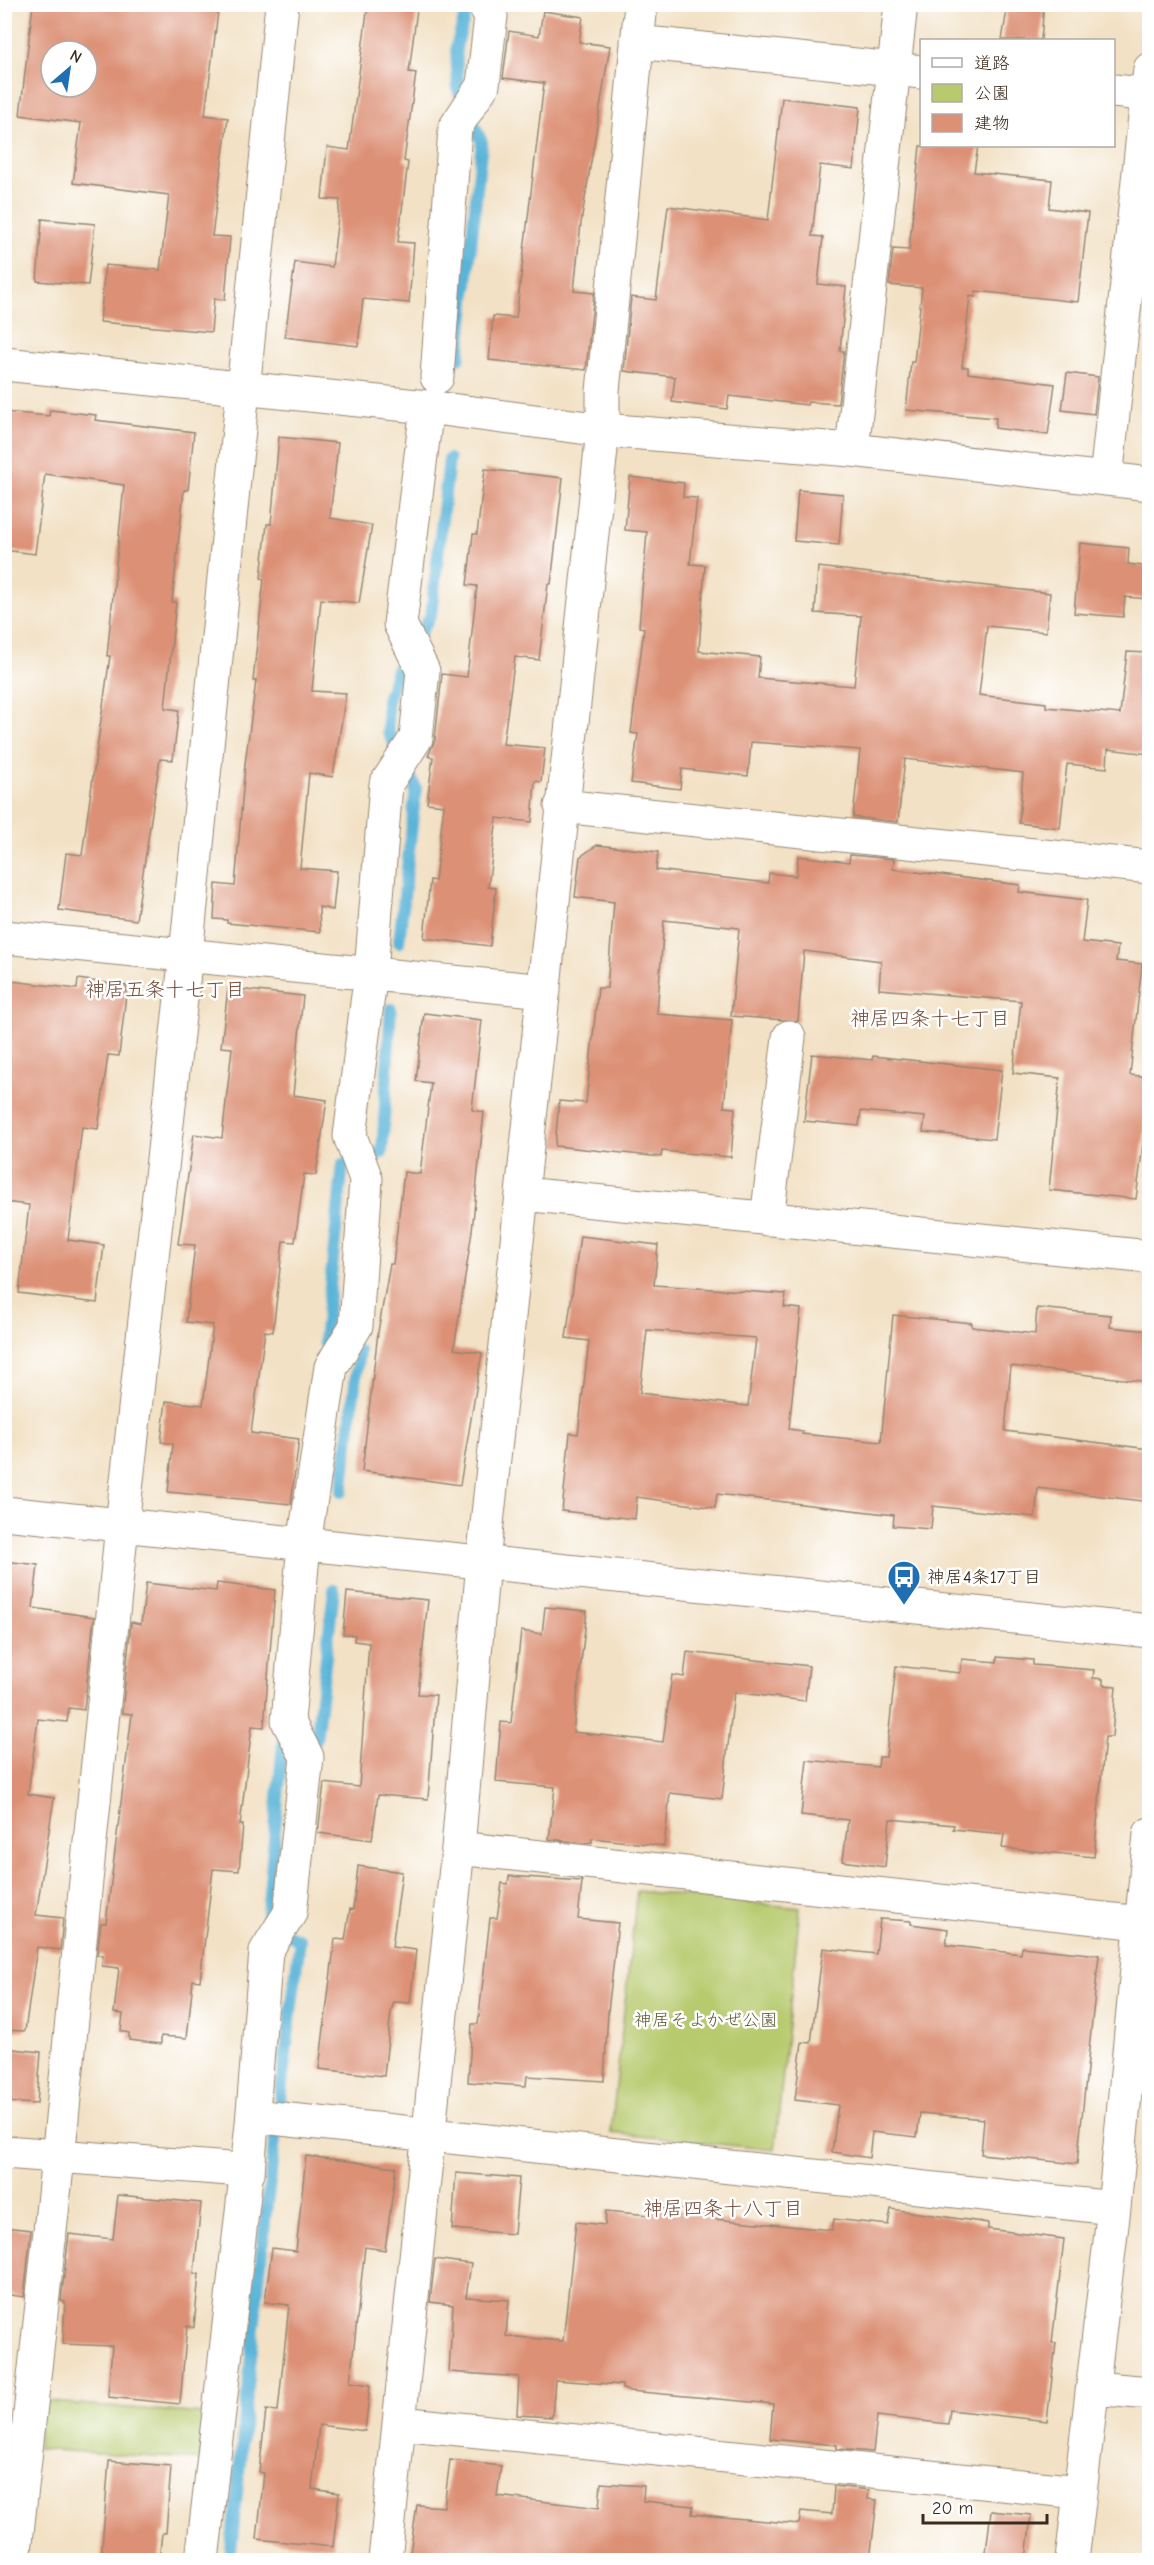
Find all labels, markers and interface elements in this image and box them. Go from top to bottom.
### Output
north arrow [39,39,99,99]
legend [920,39,1115,147]
text: N [67,46,85,67]
text: 道路 [974,53,1010,74]
text: 公園 [974,83,1010,104]
text: 建物 [974,113,1010,134]
district label: 神居五条十七丁目 [85,978,245,1001]
district label: 神居四条十七丁目 [850,1007,1010,1030]
bus stop icon: 神居4条17丁目 [886,1559,922,1606]
place label: 神居4条17丁目 [927,1567,1041,1588]
park label: 神居そよかぜ公園 [634,2010,778,2031]
district label: 神居四条十八丁目 [643,2197,803,2220]
scale bar [923,2487,1048,2525]
text: 20 m [932,2498,973,2519]

